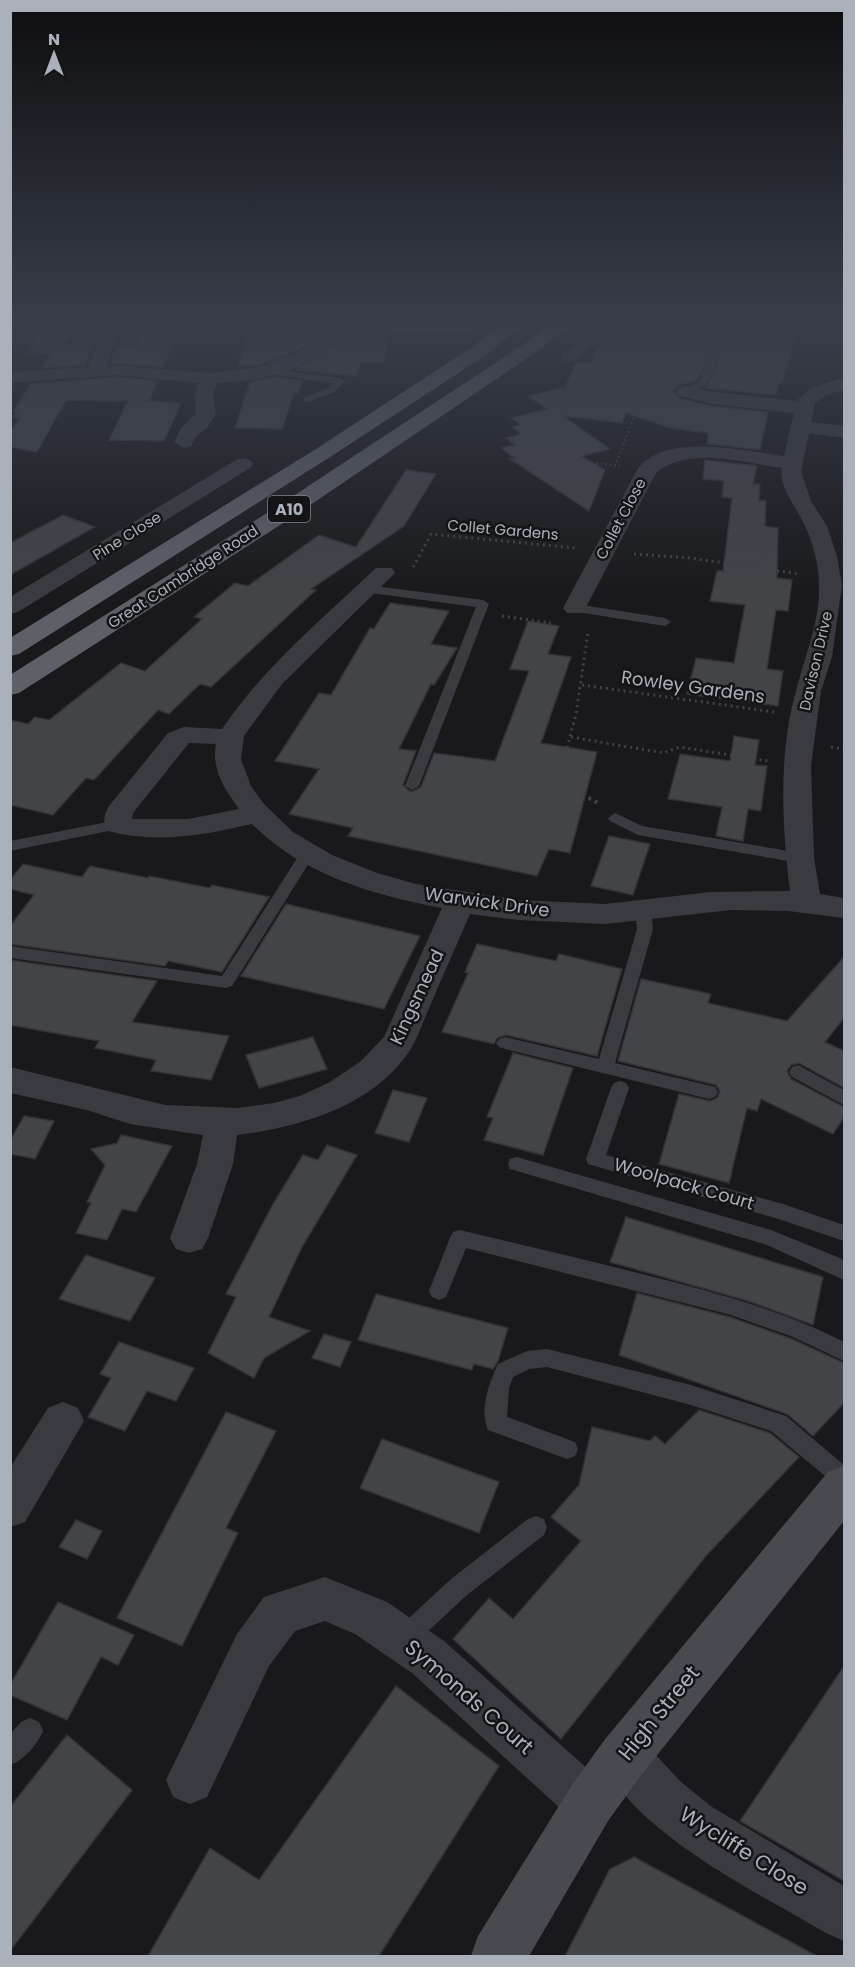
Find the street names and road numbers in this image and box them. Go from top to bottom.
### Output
street label: Collet Close [590,474,651,563]
road number: A10 [268,496,310,522]
street label: Pine Close [88,506,165,565]
street label: Collet Gardens [447,514,560,545]
street label: Great Cambridge Road [103,520,262,633]
street label: Davison Drive [794,609,837,713]
street label: Rowley Gardens [620,664,767,709]
street label: Warwick Drive [423,880,551,923]
street label: Kingsmead [384,945,450,1048]
street label: Woolpack Court [611,1152,757,1215]
street label: Symonds Court [399,1633,540,1761]
street label: High Street [611,1659,706,1766]
street label: Wycliffe Close [674,1799,814,1902]

